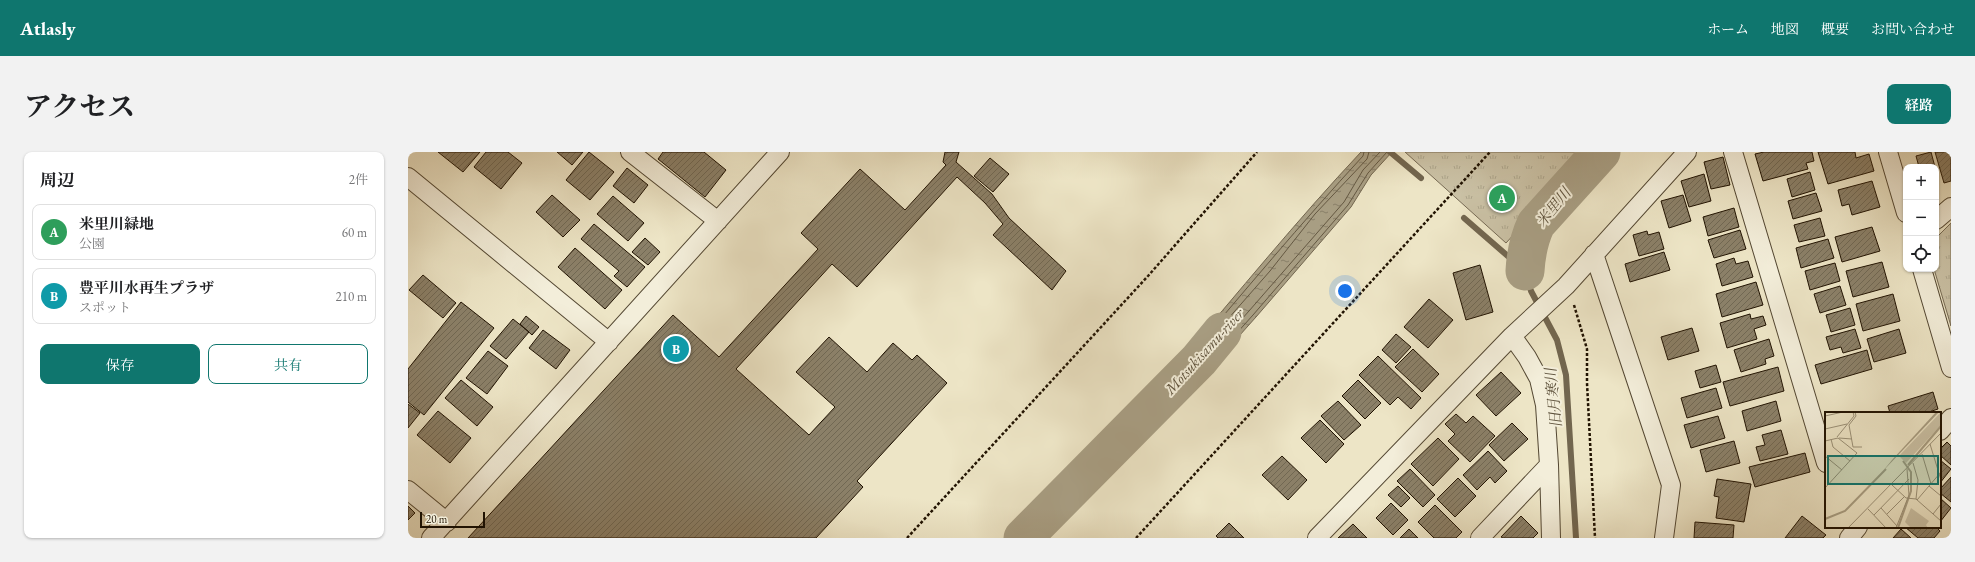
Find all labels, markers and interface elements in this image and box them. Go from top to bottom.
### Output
text: Atlasly [20,16,76,41]
text: ホーム [1707,20,1749,38]
text: 地図 [1771,20,1799,38]
text: 概要 [1821,20,1849,38]
text: お問い合わせ [1871,20,1955,38]
button: 経路 [1887,84,1951,124]
text: アクセス [24,88,135,124]
map controls [1903,164,1939,272]
button: + [1903,164,1939,200]
text: 周辺 [40,169,74,191]
text: 2件 [349,171,368,188]
water label: 米里川 [1531,182,1576,230]
pin: A [1489,183,1515,213]
button: − [1903,200,1939,236]
text: 米里川緑地 [79,214,154,233]
text: A [49,224,59,241]
text: 60 m [342,224,367,241]
text: 公園 [79,235,105,252]
button: locate [1903,236,1939,272]
text: 豊平川水再生プラザ [79,278,214,297]
your location [1335,281,1355,301]
text: B [50,288,58,305]
text: 210 m [336,288,367,305]
text: スポット [79,299,131,316]
water label: Motsukisamu-river [1160,303,1249,399]
pin: B [663,334,689,364]
button: 保存 [40,344,200,384]
button: 共有 [208,344,368,384]
water label: 旧月寒川 [1540,365,1566,429]
inset map [1825,412,1941,528]
scale bar [420,510,485,529]
text: 20 m [426,512,447,526]

